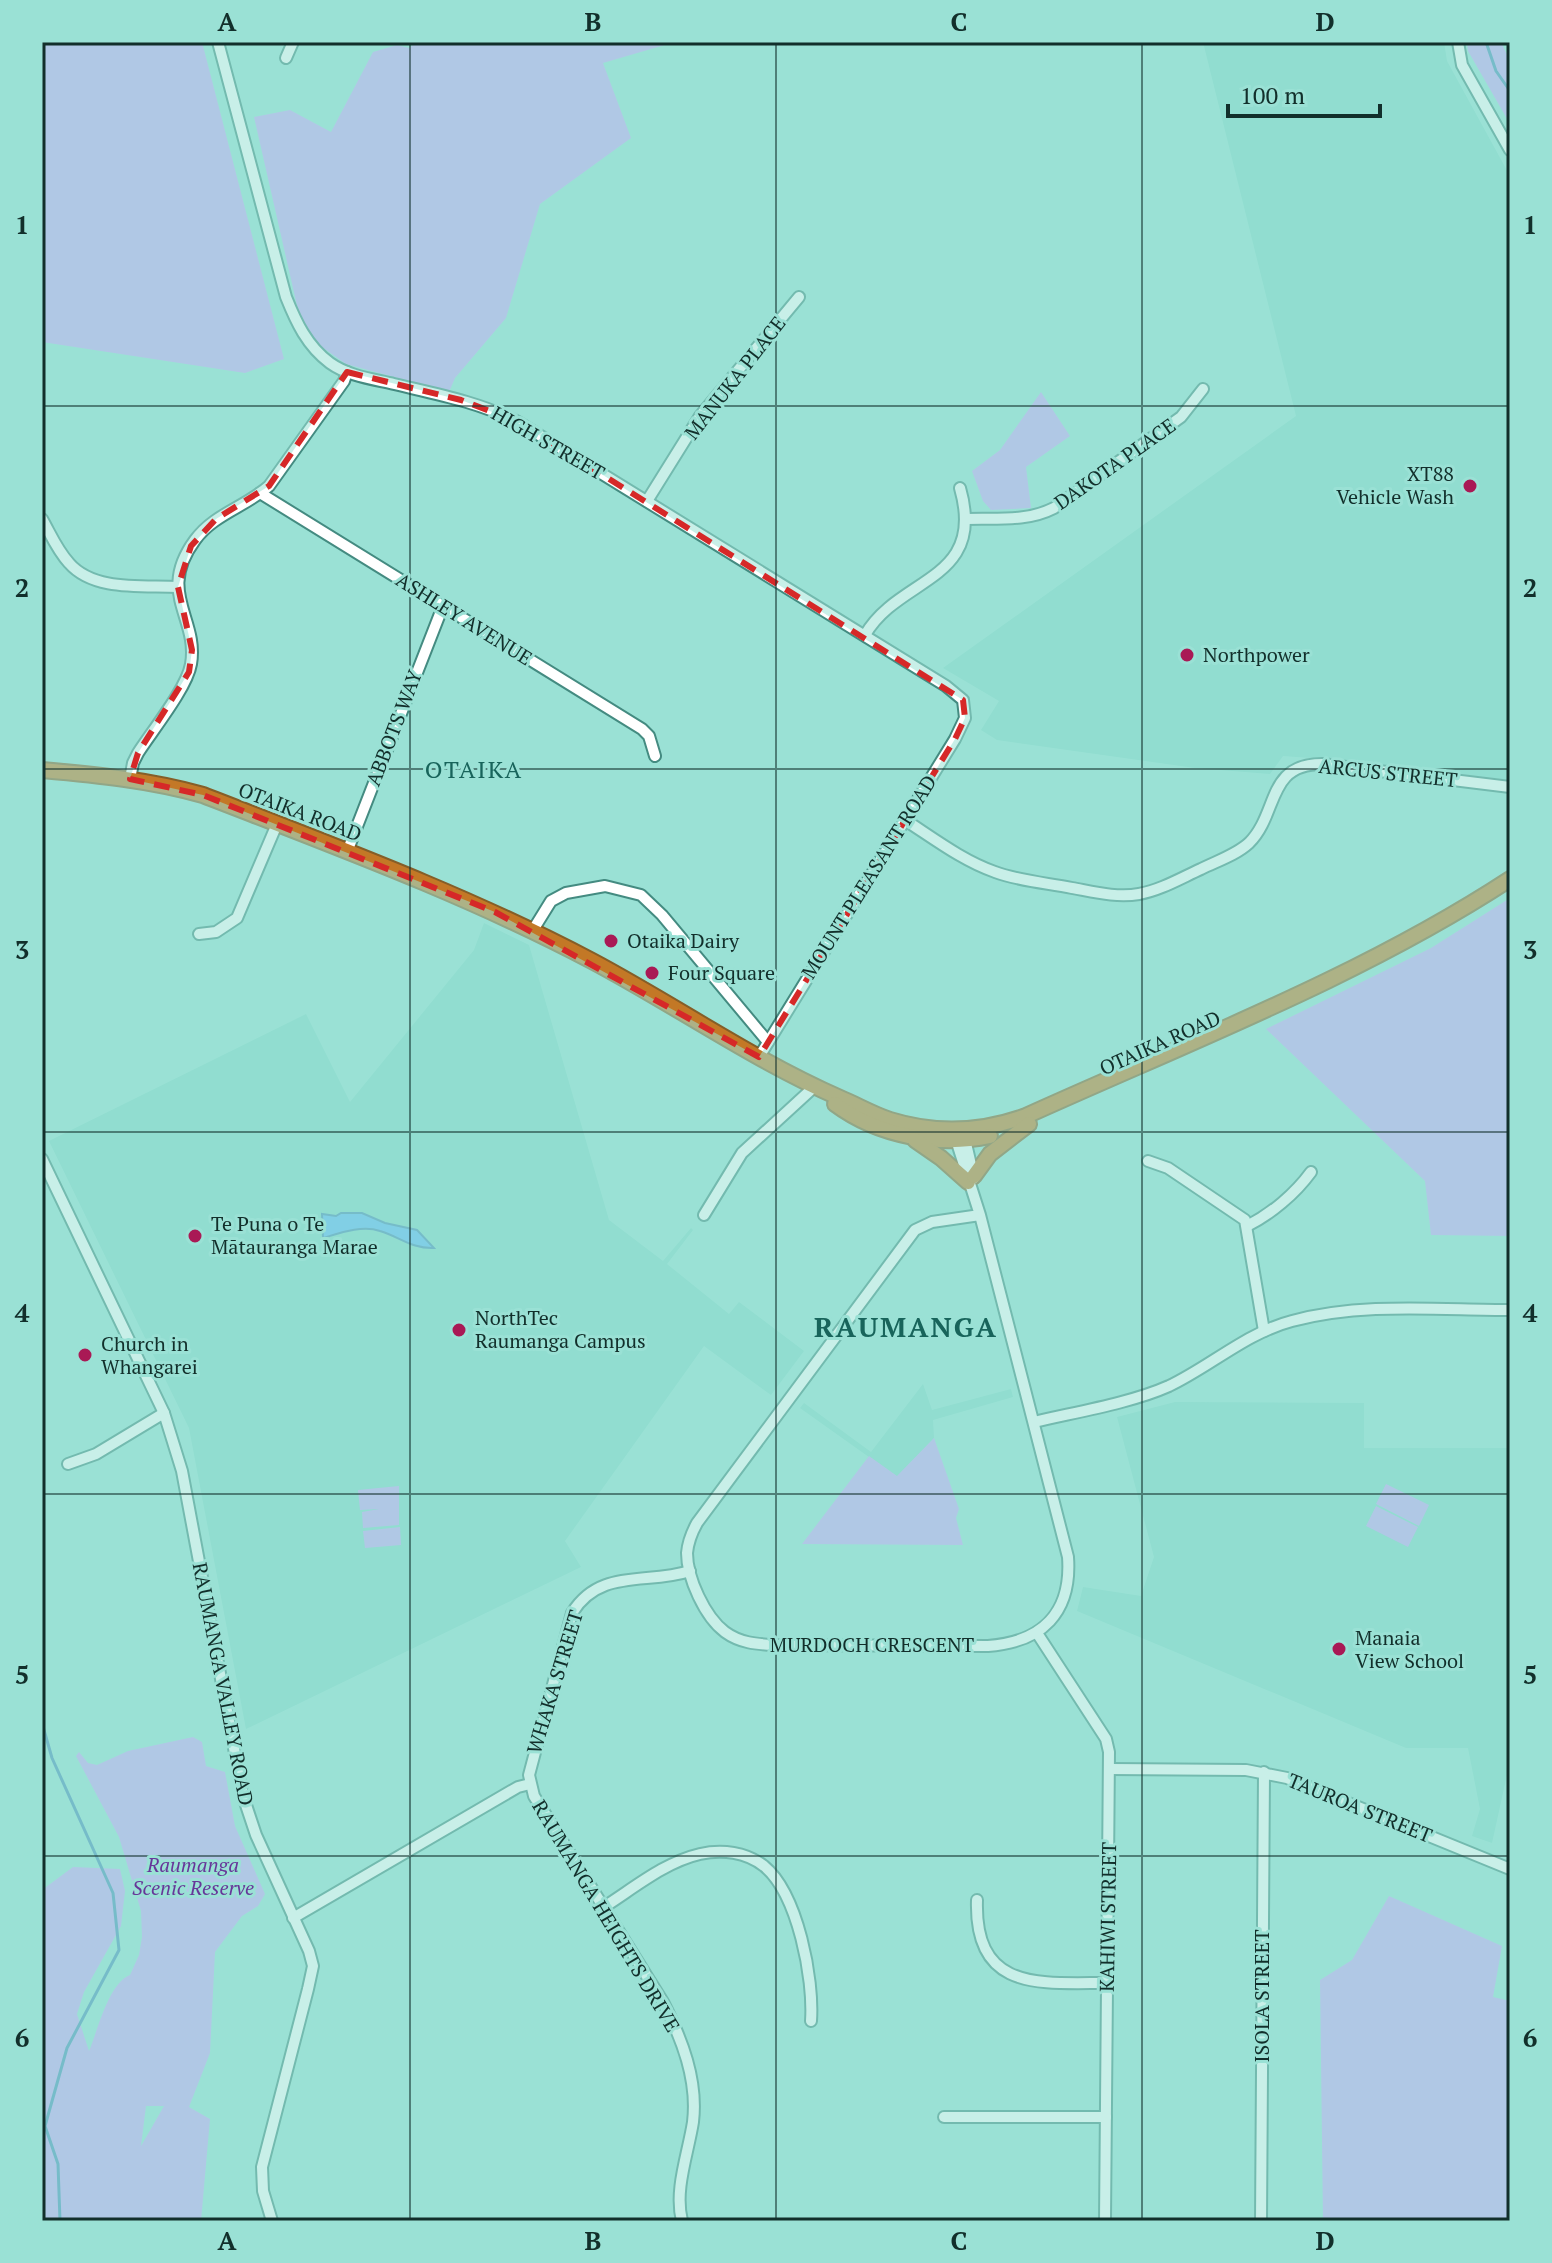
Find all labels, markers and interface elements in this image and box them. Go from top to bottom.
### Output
text: A [218,4,237,38]
text: B [585,4,601,38]
text: C [951,4,967,38]
text: D [1315,4,1335,38]
scale bar [1228,68,1380,118]
text: 100 m [1240,79,1305,111]
text: 1 [15,207,29,241]
text: 1 [1523,207,1537,241]
street label: MANUKA PLACE [678,310,791,445]
street label: HIGH STREET [487,399,610,486]
street label: DAKOTA PLACE [1049,412,1181,515]
place label: XT88 Vehicle Wash [1336,460,1454,510]
marker: XT88 Vehicle Wash [1461,477,1479,495]
street label: ASHLEY AVENUE [391,566,537,671]
text: 2 [15,570,29,604]
text: 2 [1523,570,1537,604]
place label: Northpower [1203,641,1310,668]
marker: Northpower [1178,646,1196,664]
street label: ABBOTS WAY [359,666,428,790]
street label: ARCUS STREET [1317,752,1459,793]
district label: OTAIKA [425,753,523,785]
street label: MOUNT PLEASANT ROAD [795,770,942,984]
street label: OTAIKA ROAD [235,776,366,847]
place label: Otaika Dairy [627,927,740,954]
text: 3 [15,932,29,966]
marker: Otaika Dairy [602,932,620,950]
text: 3 [1523,932,1537,966]
place label: Four Square [668,959,775,986]
marker: Four Square [643,964,661,982]
street label: OTAIKA ROAD [1095,1004,1225,1081]
place label: Te Puna o Te Mātauranga Marae [211,1210,378,1260]
marker: Te Puna o Te Mātauranga Marae [186,1227,204,1245]
text: 4 [15,1295,30,1329]
text: 4 [1523,1295,1538,1329]
place label: NorthTec Raumanga Campus [475,1304,646,1354]
district label: RAUMANGA [814,1308,998,1345]
marker: NorthTec Raumanga Campus [450,1321,468,1339]
place label: Church in Whangarei [101,1330,198,1380]
marker: Church in Whangarei [76,1346,94,1364]
street label: RAUMANGA VALLEY ROAD [187,1560,260,1808]
street label: WHAKA STREET [520,1607,589,1757]
place label: Manaia View School [1355,1624,1464,1674]
street label: MURDOCH CRESCENT [770,1631,974,1658]
marker: Manaia View School [1330,1640,1348,1658]
text: 5 [15,1657,29,1691]
text: 5 [1523,1657,1537,1691]
street label: TAUROA STREET [1284,1766,1436,1849]
street label: RAUMANGA HEIGHTS DRIVE [526,1795,687,2037]
street label: KAHIWI STREET [1093,1842,1122,1992]
park label: Raumanga Scenic Reserve [132,1851,254,1901]
street label: ISOLA STREET [1248,1929,1275,2063]
text: 6 [15,2020,29,2054]
text: 6 [1523,2020,1537,2054]
text: A [218,2223,237,2257]
text: B [585,2223,601,2257]
text: C [951,2223,967,2257]
text: D [1315,2223,1335,2257]

